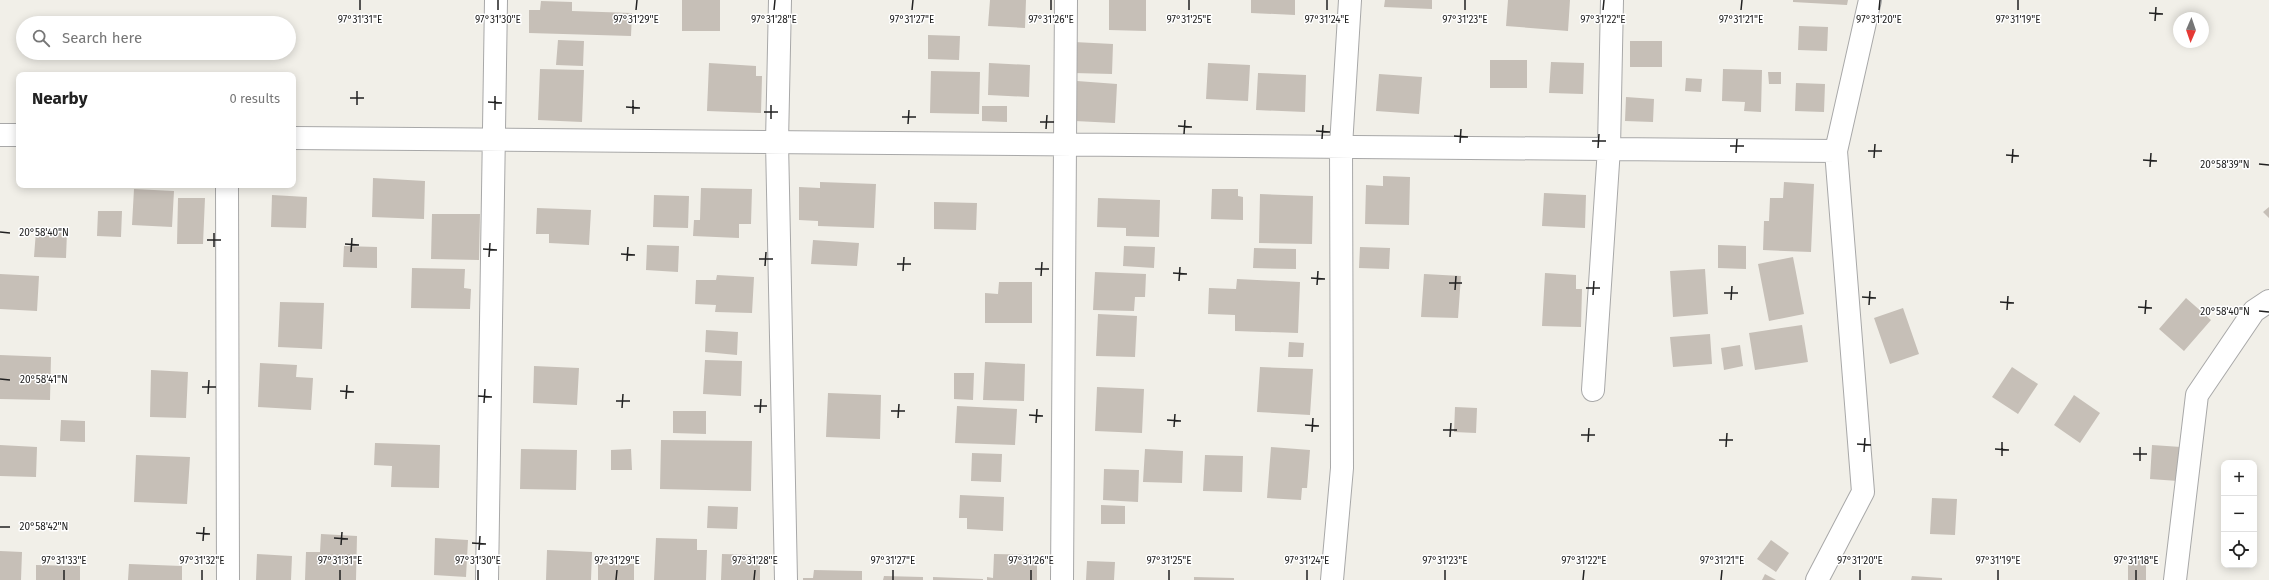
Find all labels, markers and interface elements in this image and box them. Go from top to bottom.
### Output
north arrow [2173,12,2209,48]
text: 97°31'31"E [338,14,382,26]
text: 97°31'30"E [475,14,521,26]
text: 97°31'29"E [613,14,659,26]
text: 97°31'28"E [751,14,797,26]
text: 97°31'27"E [890,14,934,26]
text: 97°31'26"E [1028,14,1074,26]
text: 97°31'25"E [1166,14,1212,26]
text: 97°31'24"E [1305,14,1349,26]
text: 97°31'23"E [1442,14,1488,26]
text: 97°31'22"E [1580,14,1626,26]
text: 97°31'21"E [1719,14,1763,26]
text: 97°31'20"E [1856,14,1902,26]
text: 97°31'19"E [1995,14,2041,26]
search box [16,16,296,60]
icon: search [30,27,52,49]
text: Search here [62,29,142,47]
text: Nearby [32,88,87,109]
text: 0 results [229,91,280,106]
text: 20°58'39"N [2200,159,2250,171]
text: 20°58'40"N [19,227,69,239]
text: 20°58'40"N [2200,306,2250,318]
text: 20°58'41"N [20,374,68,386]
map controls [2221,460,2257,568]
button: + [2221,460,2257,496]
button: − [2221,496,2257,532]
text: 20°58'42"N [20,521,68,533]
button: locate [2221,532,2257,568]
text: 97°31'33"E [41,555,87,567]
text: 97°31'32"E [179,555,225,567]
text: 97°31'31"E [318,555,362,567]
text: 97°31'30"E [455,555,501,567]
text: 97°31'29"E [594,555,640,567]
text: 97°31'28"E [732,555,778,567]
text: 97°31'27"E [871,555,915,567]
text: 97°31'26"E [1008,555,1054,567]
text: 97°31'25"E [1146,555,1192,567]
text: 97°31'24"E [1285,555,1329,567]
text: 97°31'23"E [1422,555,1468,567]
text: 97°31'22"E [1561,555,1607,567]
text: 97°31'21"E [1700,555,1744,567]
text: 97°31'20"E [1837,555,1883,567]
text: 97°31'19"E [1975,555,2021,567]
text: 97°31'18"E [2113,555,2159,567]

